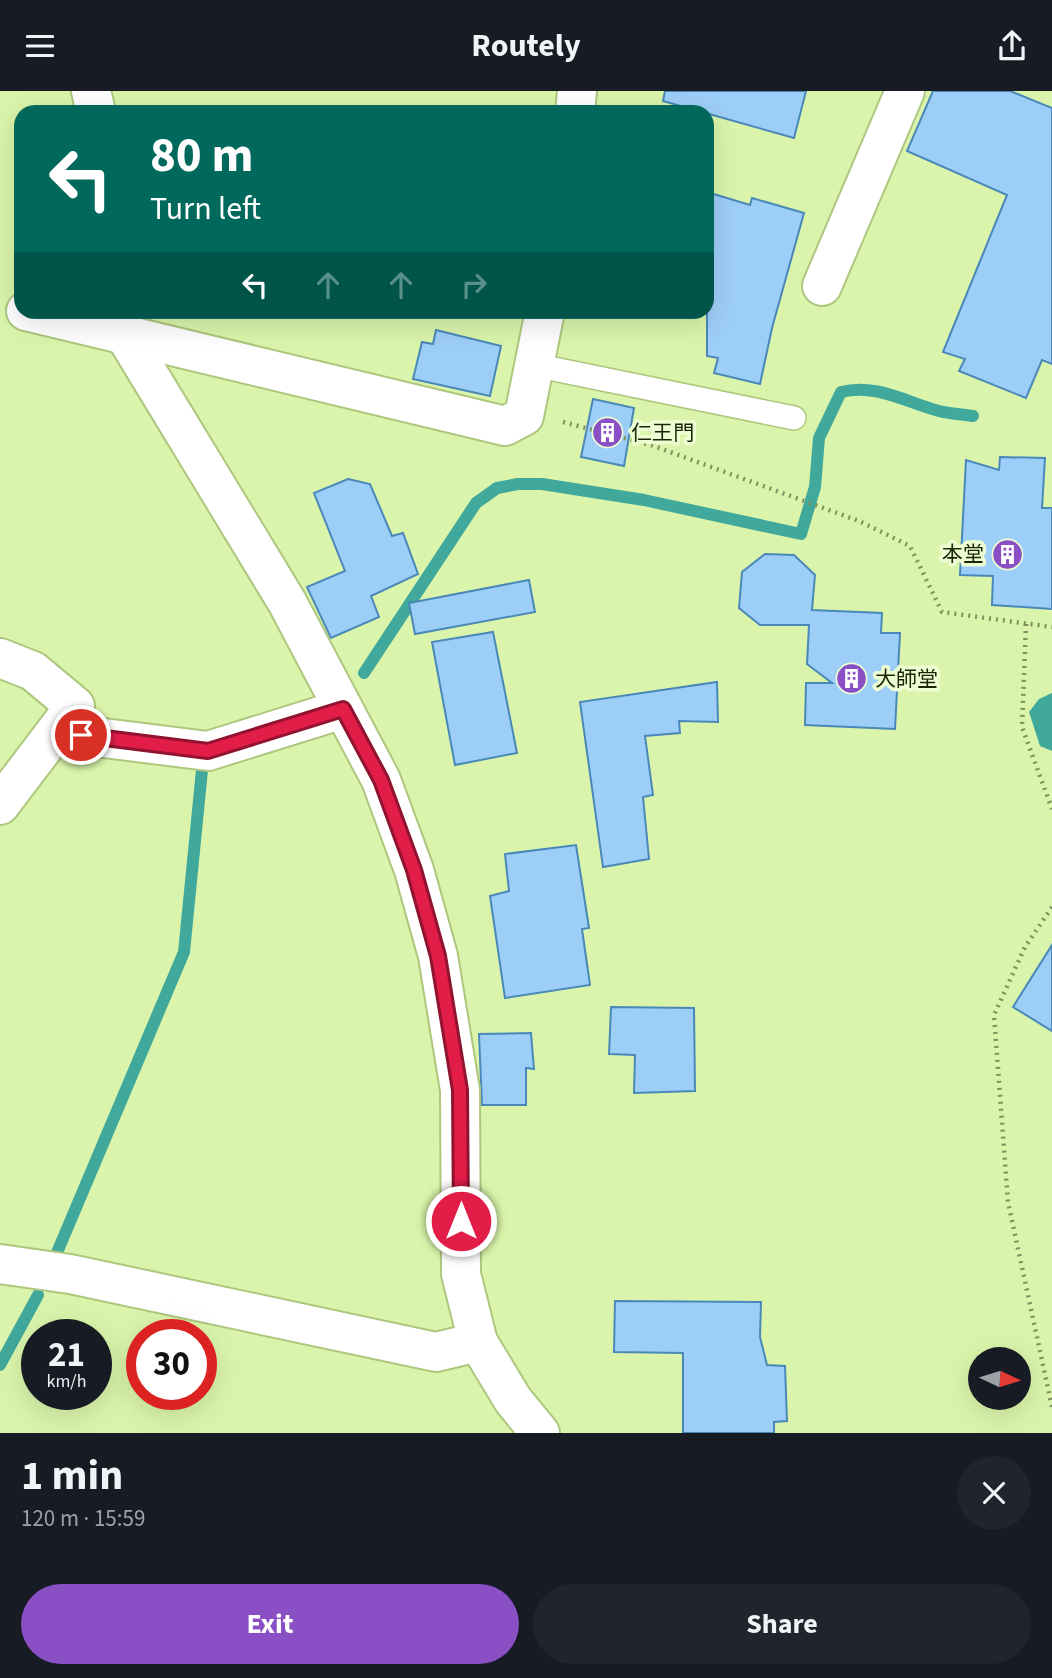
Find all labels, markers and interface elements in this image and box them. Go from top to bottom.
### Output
text: Routely [471,23,581,69]
icon: menu [21,27,59,65]
icon: share [993,27,1031,65]
text: 80 m [150,121,254,191]
icon: left [35,133,126,224]
text: Turn left [150,186,261,232]
icon: left [236,266,274,304]
icon: ahead [309,266,347,304]
icon: ahead [382,266,420,304]
icon: right [455,266,493,304]
building icon: 仁王門 [591,416,625,450]
place label: 仁王門 [631,418,694,448]
building icon: 本堂 [990,537,1024,571]
place label: 本堂 [942,539,984,569]
building icon: 大師堂 [835,662,869,696]
place label: 大師堂 [875,664,938,694]
pin [51,705,111,765]
icon: arrive [62,716,100,754]
position arrow [424,1184,498,1258]
speed limit sign: 30 [126,1319,217,1410]
text: 21 [48,1330,85,1380]
north arrow [968,1347,1031,1411]
map controls [968,1347,1031,1410]
text: km/h [47,1369,86,1394]
text: 1 min [21,1446,123,1506]
button: close [957,1456,1031,1530]
text: 120 m · 15:59 [21,1502,145,1535]
button: Exit [21,1584,519,1664]
button: Share [533,1584,1031,1664]

